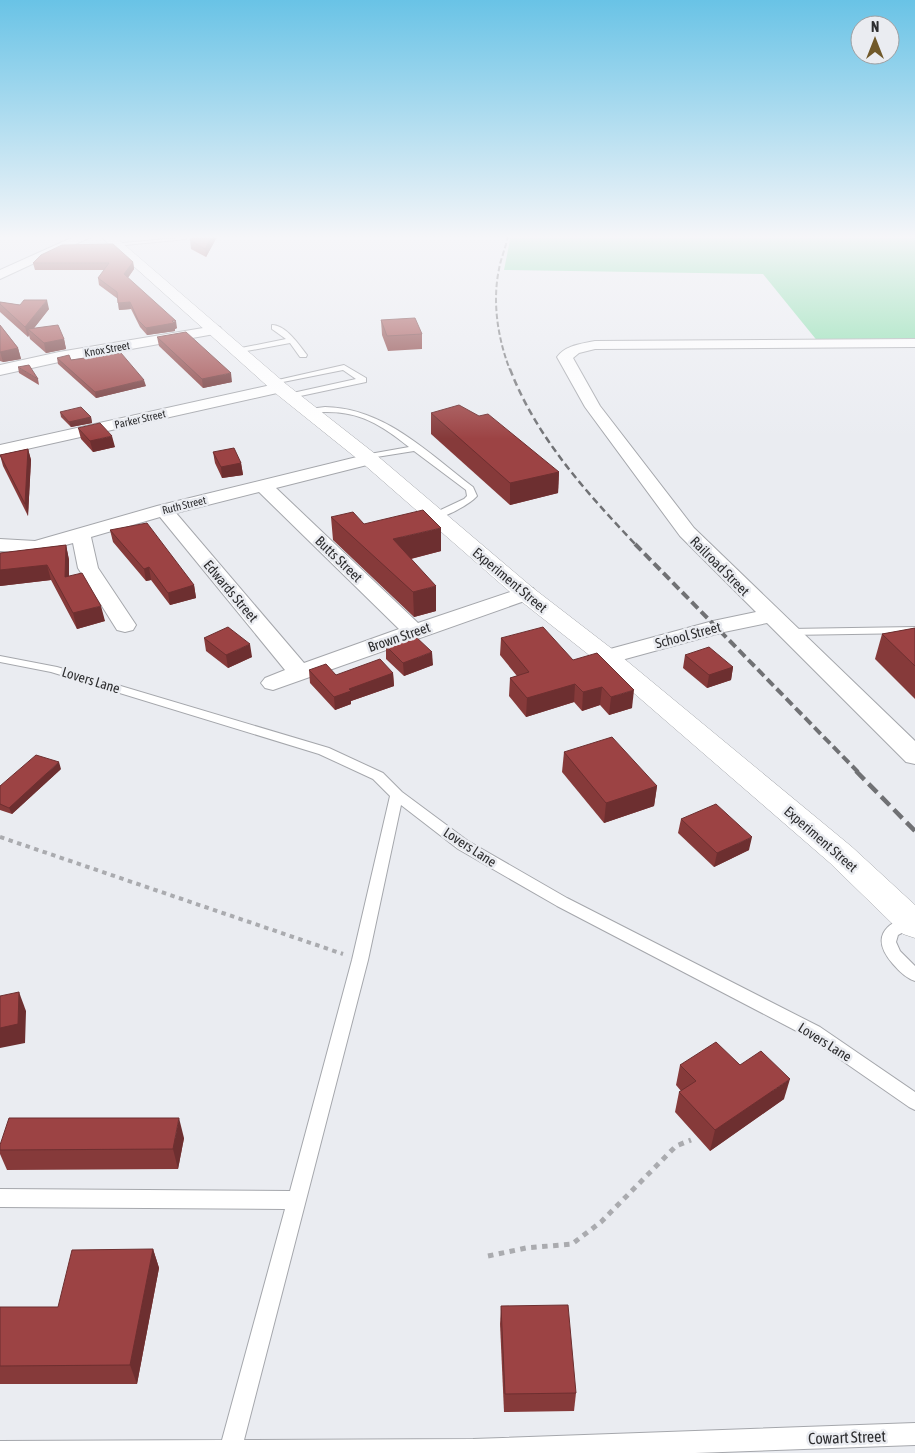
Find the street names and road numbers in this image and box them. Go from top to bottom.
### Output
street label: Knox Street [83,339,131,359]
street label: Parker Street [113,407,167,431]
street label: Ruth Street [161,494,207,516]
street label: Butts Street [312,533,366,585]
street label: Railroad Street [687,533,753,599]
street label: Experiment Street [470,544,550,616]
street label: Edwards Street [201,557,261,625]
street label: Brown Street [366,619,432,655]
street label: School Street [653,619,723,651]
street label: Lovers Lane [60,664,122,696]
street label: Experiment Street [781,803,861,875]
street label: Lovers Lane [441,824,499,870]
street label: Lovers Lane [795,1019,855,1065]
street label: Cowart Street [808,1427,887,1447]

